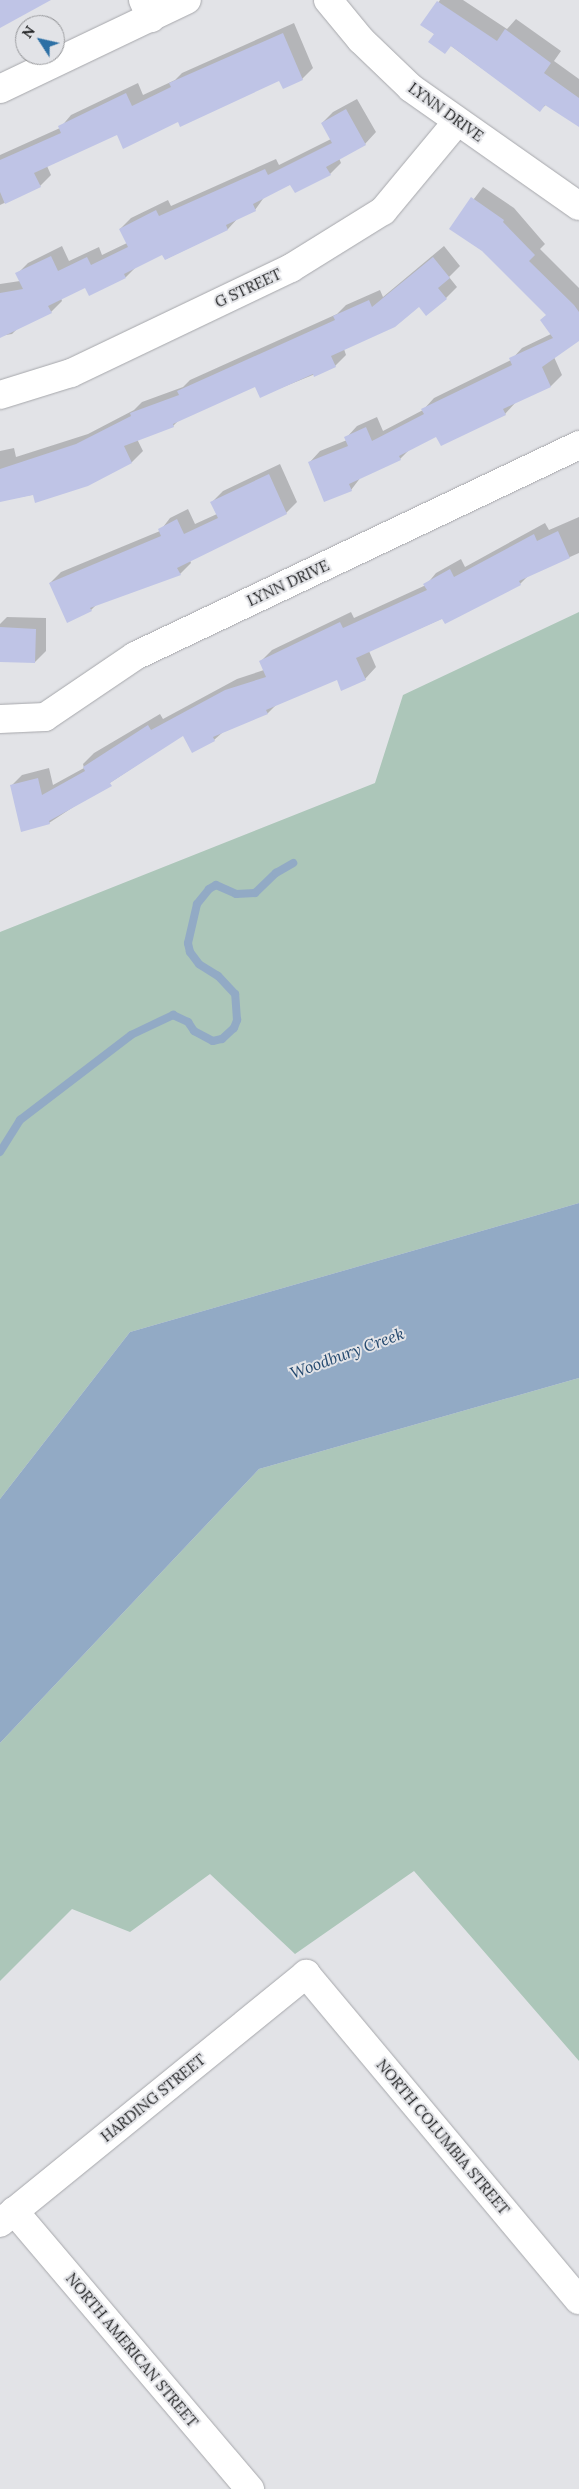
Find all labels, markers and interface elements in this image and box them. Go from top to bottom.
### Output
north arrow [15,15,65,65]
text: N [18,22,39,42]
street label: LYNN DRIVE [405,79,487,145]
street label: G STREET [212,265,284,311]
street label: LYNN DRIVE [244,556,332,610]
water label: Woodbury Creek [287,1324,407,1382]
street label: HARDING STREET [97,2050,209,2146]
street label: NORTH COLUMBIA STREET [373,2056,513,2218]
street label: NORTH AMERICAN STREET [62,2269,202,2431]

